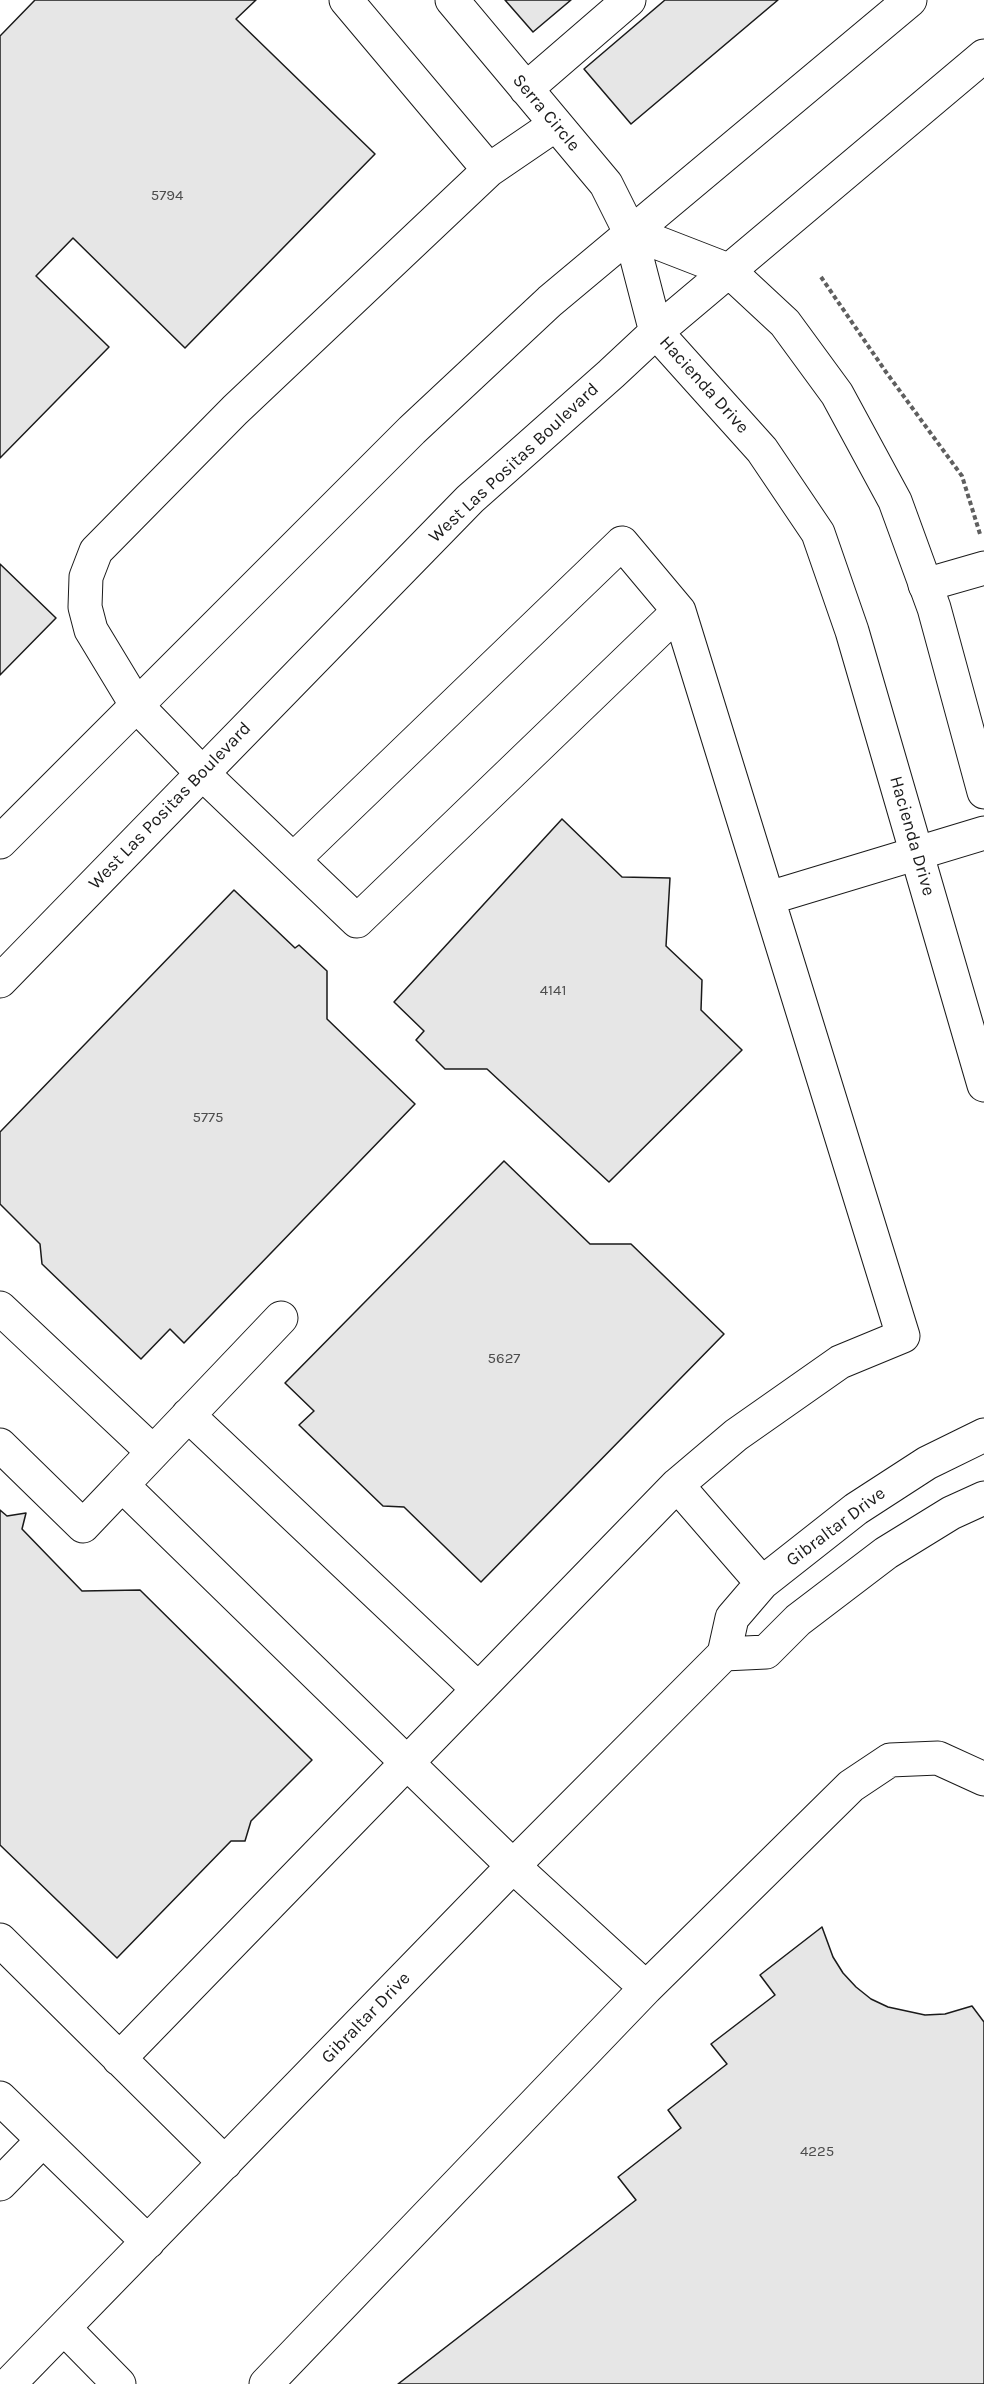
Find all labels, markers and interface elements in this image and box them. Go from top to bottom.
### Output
street label: Serra Circle [508,70,584,156]
house number: 5794 [151,187,183,205]
street label: Hacienda Drive [655,332,753,438]
street label: West Las Positas Boulevard [424,378,604,548]
street label: West Las Positas Boulevard [84,718,256,894]
street label: Hacienda Drive [885,774,939,898]
house number: 4141 [540,982,566,1000]
house number: 5775 [192,1109,224,1127]
house number: 5627 [488,1350,520,1368]
street label: Gibraltar Drive [782,1483,890,1571]
street label: Gibraltar Drive [317,1968,415,2068]
house number: 4225 [800,2143,834,2161]

